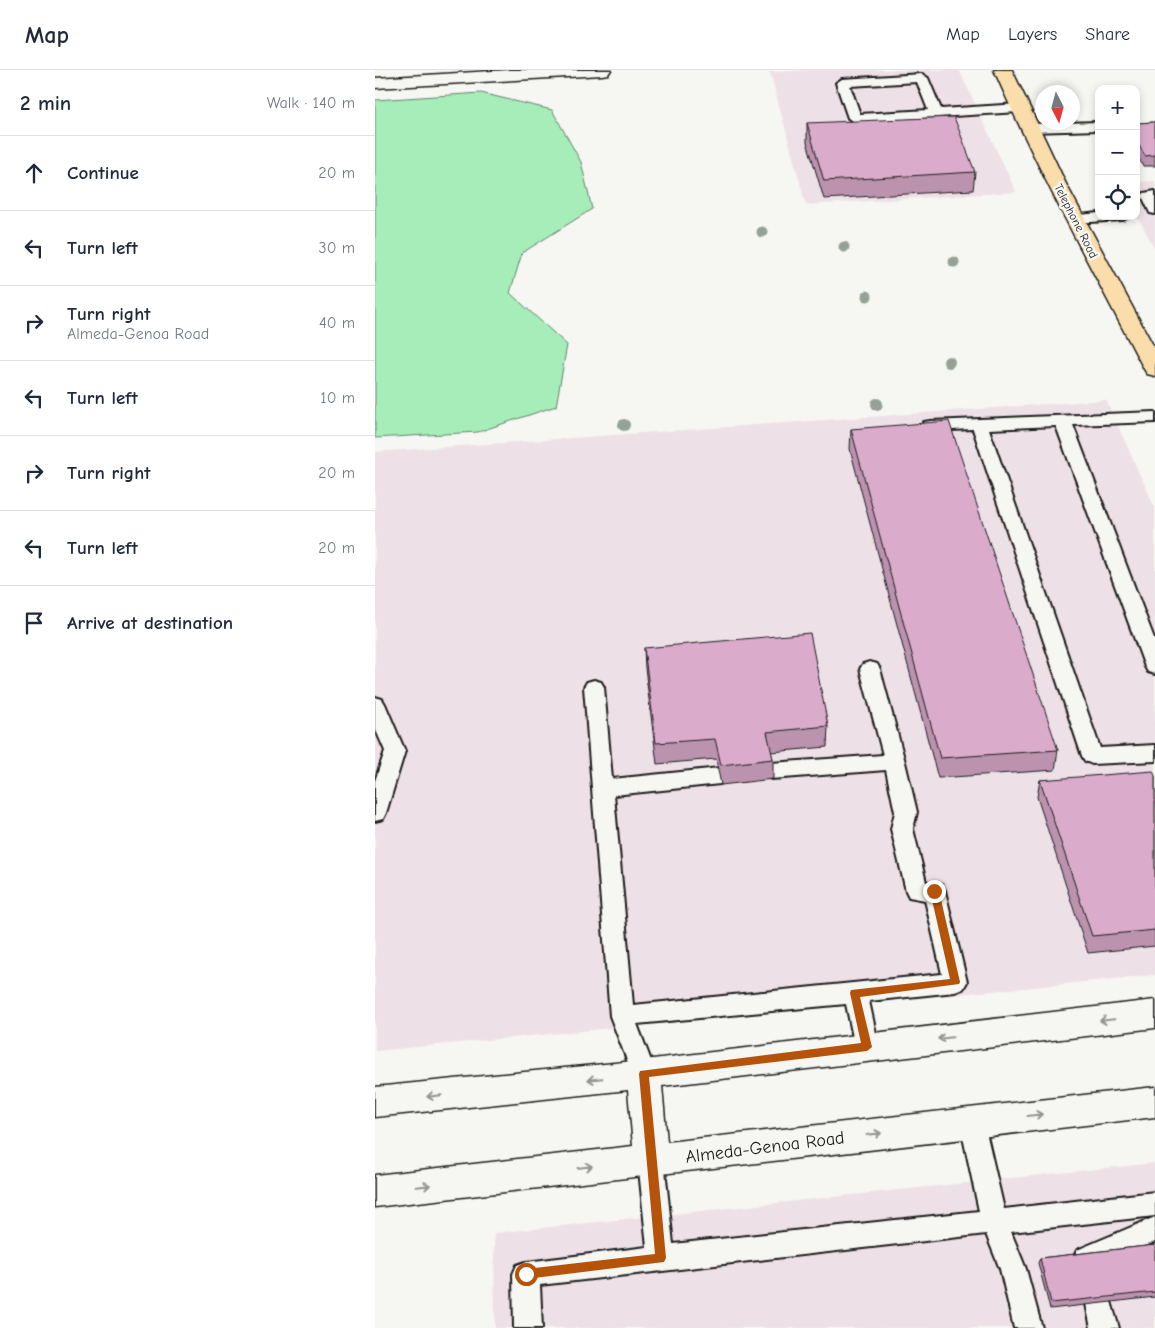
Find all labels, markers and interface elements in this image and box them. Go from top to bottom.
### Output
text: Map [25,21,69,49]
text: Map [946,24,980,45]
text: Layers [1008,24,1057,45]
text: Share [1085,24,1130,45]
north arrow [1035,85,1080,130]
map controls [1095,85,1140,220]
button: + [1095,85,1140,130]
text: 2 min [20,91,71,115]
text: Walk · 140 m [267,94,355,112]
button: − [1095,130,1140,175]
icon: ahead [20,159,48,187]
text: Continue [67,162,139,184]
text: 20 m [318,164,355,182]
button: locate [1095,175,1140,220]
street label: Telephone Road [1051,181,1101,261]
icon: left [20,234,48,262]
text: Turn left [67,237,138,259]
text: 30 m [319,239,355,257]
text: Turn right [67,303,151,325]
icon: right [20,309,48,337]
text: 40 m [319,314,355,332]
text: Almeda-Genoa Road [67,325,209,343]
icon: left [20,384,48,412]
text: Turn left [67,387,138,409]
text: 10 m [320,389,355,407]
icon: right [20,459,48,487]
text: Turn right [67,462,151,484]
text: 20 m [318,464,355,482]
icon: left [20,534,48,562]
text: Turn left [67,537,138,559]
text: 20 m [318,539,355,557]
icon: arrive [20,609,48,637]
text: Arrive at destination [67,612,233,634]
route end [923,880,946,903]
one-way arrow [1099,1015,1115,1025]
one-way arrow [937,1033,953,1043]
one-way arrow [588,1074,604,1084]
one-way arrow [426,1091,442,1100]
one-way arrow [1027,1110,1043,1120]
street label: Almeda-Genoa Road [684,1127,846,1168]
one-way arrow [865,1129,881,1139]
one-way arrow [577,1162,593,1172]
one-way arrow [415,1181,431,1191]
route start [515,1263,538,1286]

